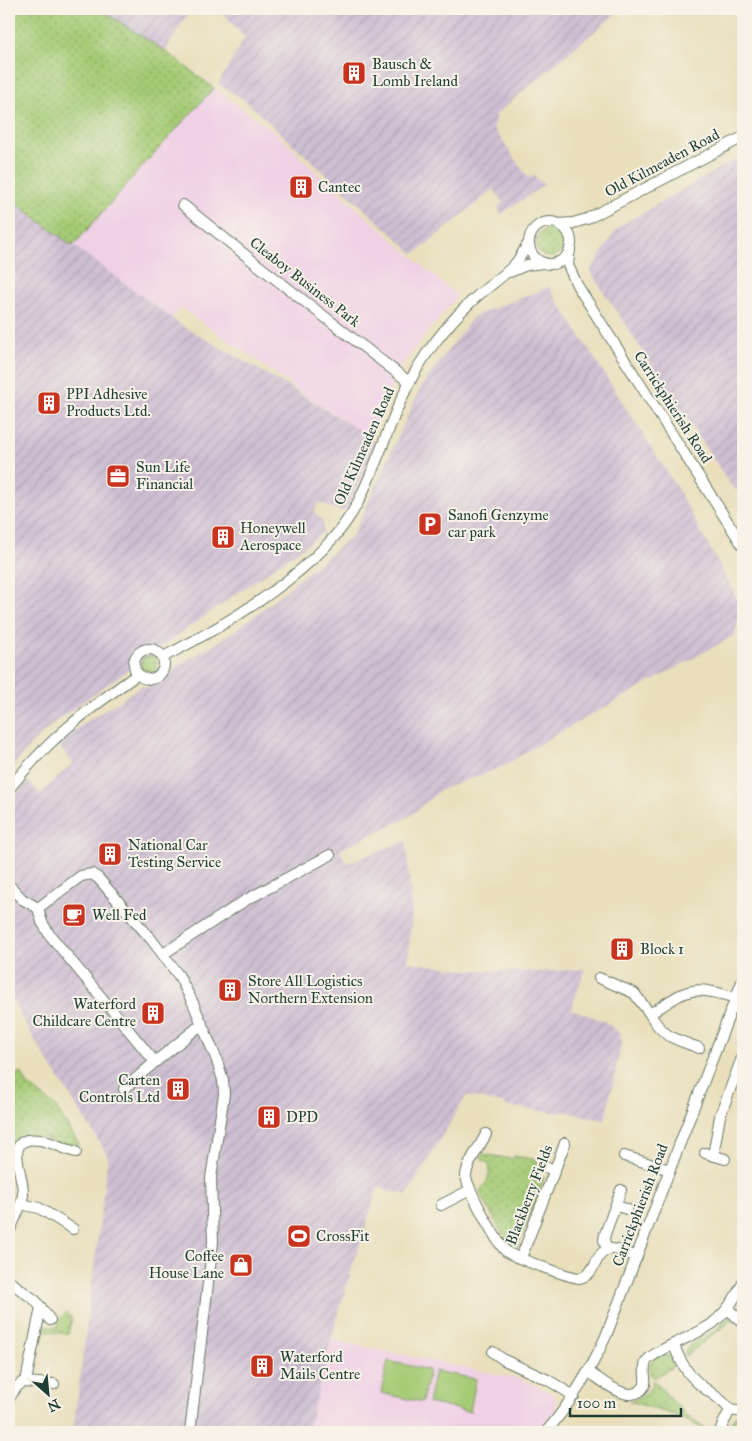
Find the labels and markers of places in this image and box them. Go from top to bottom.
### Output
place label: Bausch & Lomb Ireland [372,55,458,90]
building icon: Bausch & Lomb Ireland [341,60,367,86]
building icon: Cantec [288,174,314,200]
place label: Cantec [318,178,361,196]
place label: PPI Adhesive Products Ltd. [66,385,151,420]
building icon: PPI Adhesive Products Ltd. [36,390,62,416]
place label: Sun Life Financial [136,458,194,493]
office icon: Sun Life Financial [105,463,131,489]
place label: Sanofi Genzyme car park [448,506,549,541]
parking icon: Sanofi Genzyme car park [417,511,443,537]
place label: Honeywell Aerospace [239,519,307,554]
building icon: Honeywell Aerospace [210,524,236,550]
place label: National Car Testing Service [128,836,221,871]
building icon: National Car Testing Service [97,841,123,867]
cafe icon: Well Fed [61,902,87,928]
place label: Well Fed [92,906,147,924]
building icon: Block 1 [609,936,635,962]
place label: Block 1 [640,940,684,958]
place label: Store All Logistics Northern Extension [248,972,373,1007]
building icon: Store All Logistics Northern Extension [217,977,243,1003]
place label: Waterford Childcare Centre [33,995,136,1030]
building icon: Waterford Childcare Centre [140,1000,166,1026]
place label: Carten Controls Ltd [79,1071,160,1106]
building icon: Carten Controls Ltd [165,1076,191,1102]
building icon: DPD [256,1104,282,1130]
place label: DPD [286,1108,318,1126]
sports icon: CrossFit [286,1223,312,1249]
place label: CrossFit [316,1227,370,1245]
place label: Coffee House Lane [149,1247,224,1282]
shop icon: Coffee House Lane [228,1252,254,1278]
place label: Waterford Mails Centre [280,1348,360,1383]
building icon: Waterford Mails Centre [249,1353,275,1379]

